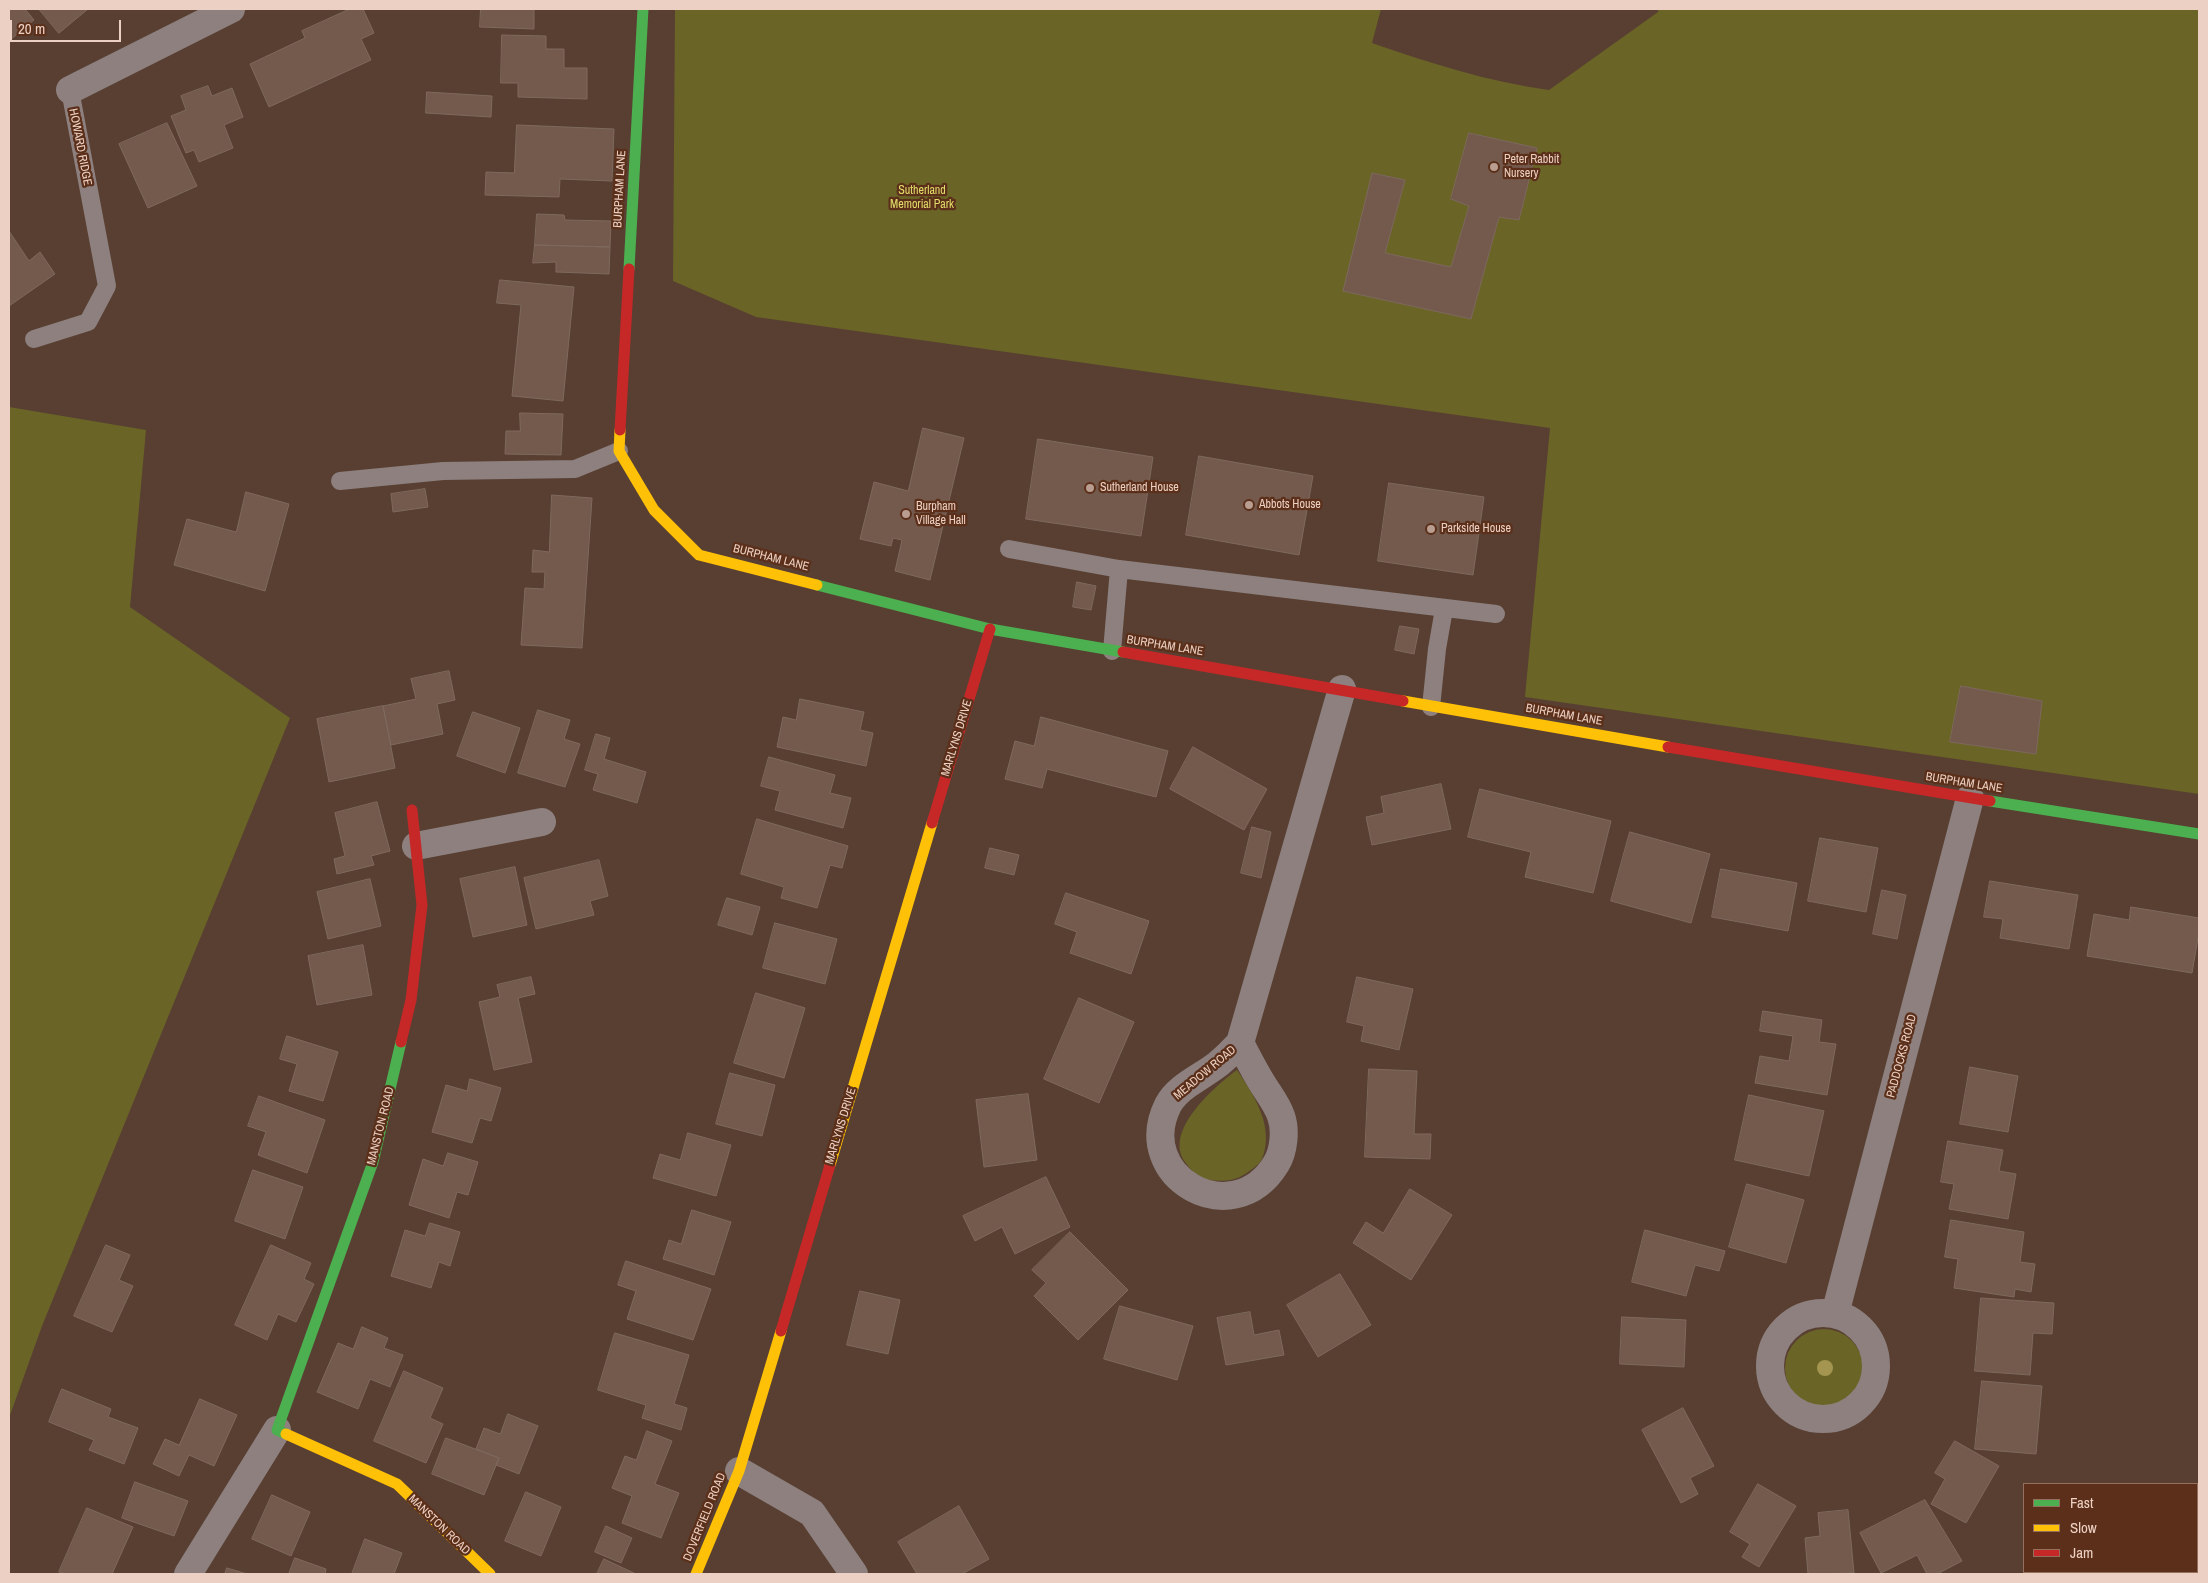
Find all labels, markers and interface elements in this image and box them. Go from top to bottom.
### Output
scale bar [12,10,124,42]
text: 20 m [18,18,45,39]
street label: HOWARD RIDGE [65,107,95,187]
street label: BURPHAM LANE [611,150,629,228]
place label: Peter Rabbit Nursery [1504,153,1559,181]
marker: Peter Rabbit Nursery [1488,161,1500,173]
park label: Sutherland Memorial Park [890,184,954,212]
place label: Sutherland House [1100,481,1179,495]
marker: Sutherland House [1084,482,1096,494]
place label: Abbots House [1259,498,1321,512]
marker: Abbots House [1243,499,1255,511]
place label: Burpham Village Hall [916,500,966,528]
marker: Burpham Village Hall [900,508,912,520]
place label: Parkside House [1441,522,1511,536]
marker: Parkside House [1425,523,1437,535]
street label: BURPHAM LANE [732,542,810,574]
street label: BURPHAM LANE [1126,633,1204,659]
street label: MARLYNS DRIVE [938,698,976,778]
street label: BURPHAM LANE [1525,701,1603,729]
street label: BURPHAM LANE [1925,770,2003,796]
street label: PADDOCKS ROAD [1884,1013,1920,1099]
street label: MEADOW ROAD [1171,1043,1239,1103]
street label: MANSTON ROAD [364,1085,398,1167]
street label: MARLYNS DRIVE [822,1086,860,1166]
street label: DOVERFIELD ROAD [681,1471,729,1563]
legend [2023,1483,2198,1573]
street label: MANSTON ROAD [405,1492,473,1558]
text: Fast [2070,1492,2093,1513]
text: Slow [2070,1517,2097,1538]
text: Jam [2070,1542,2093,1563]

